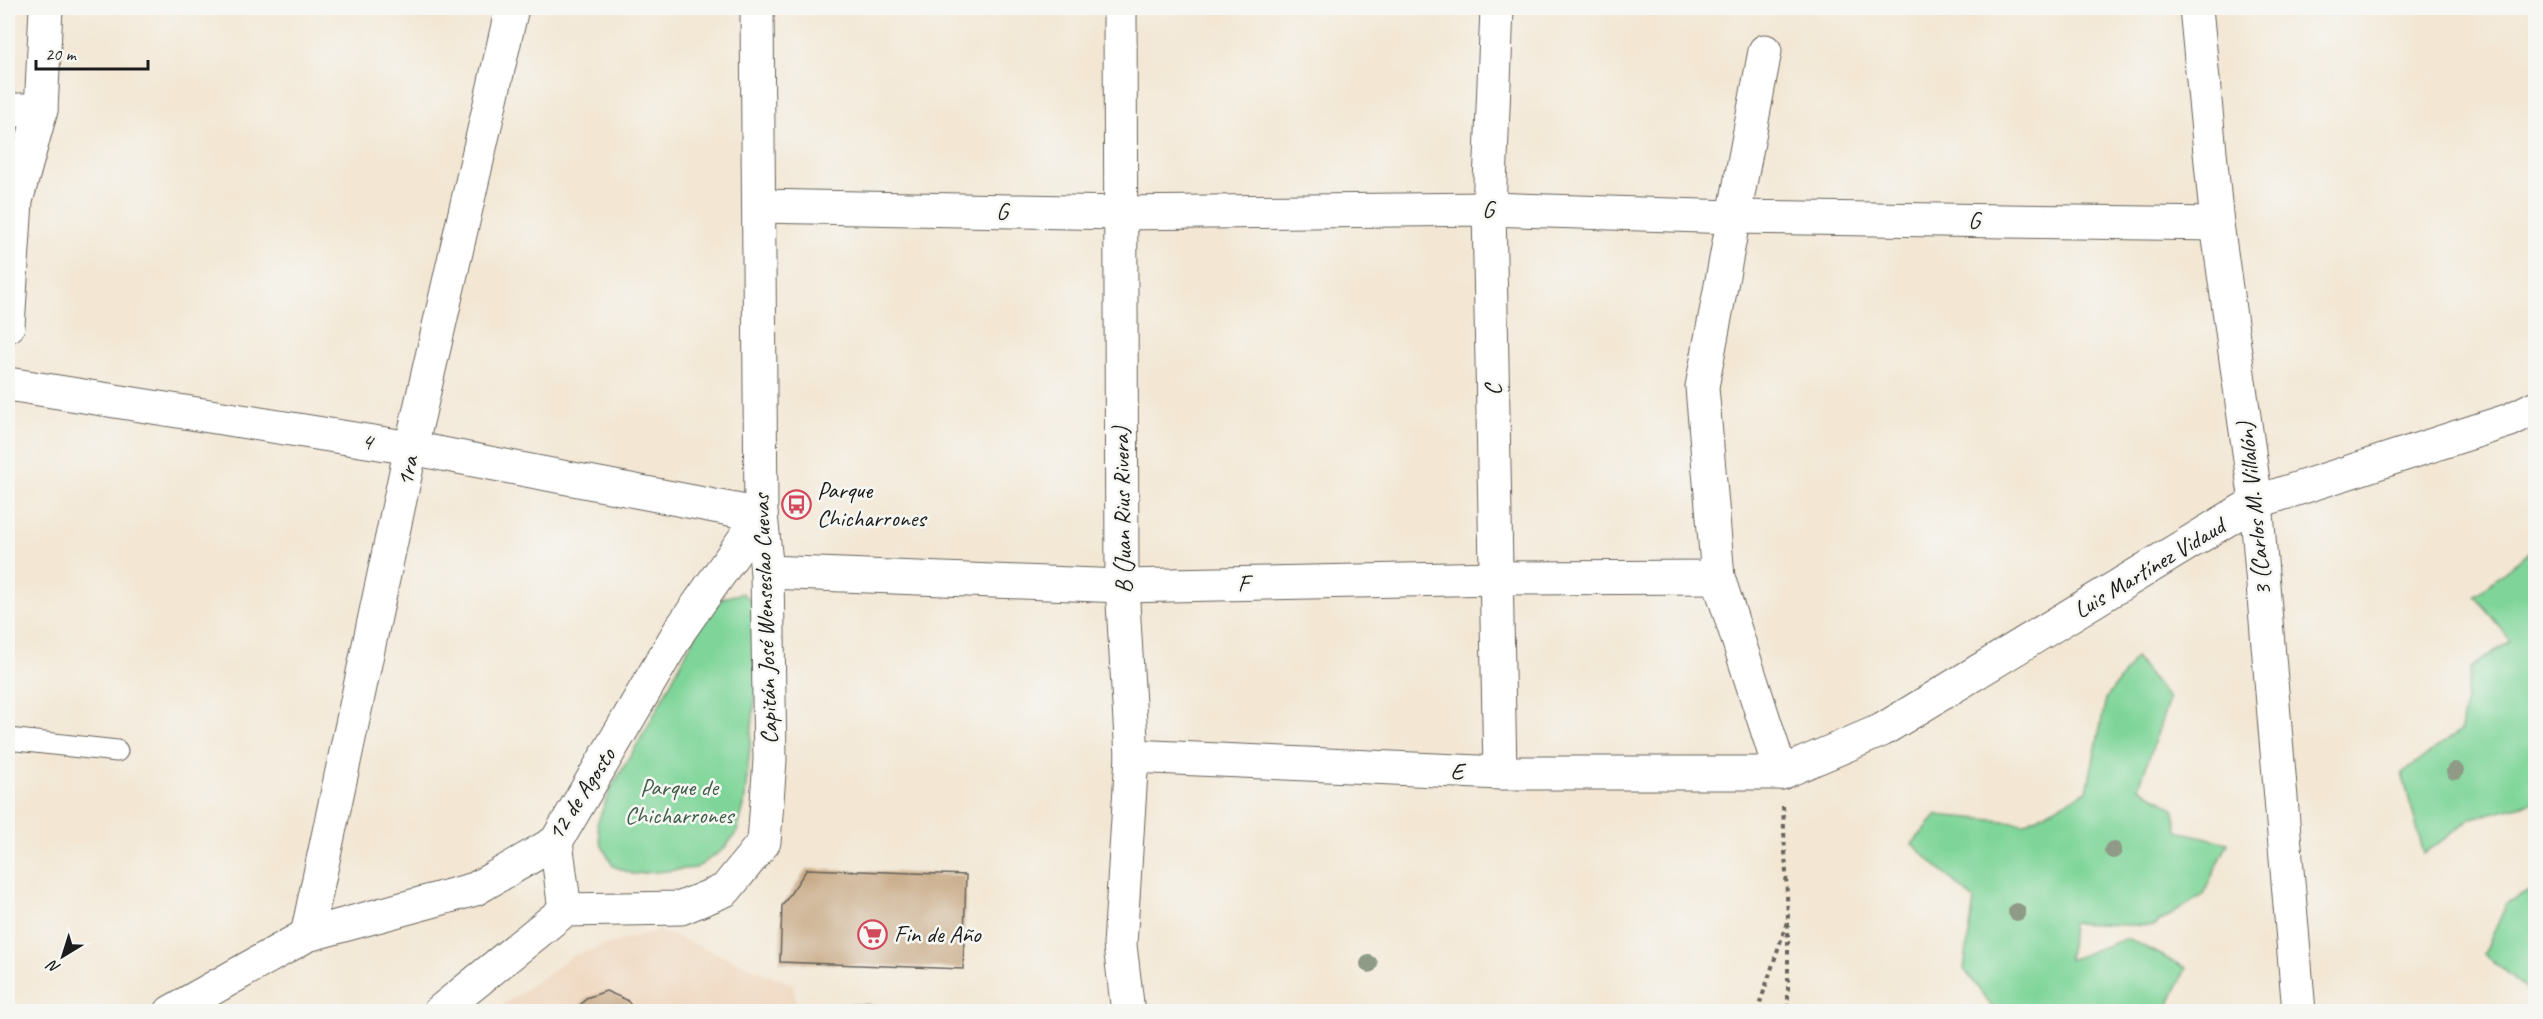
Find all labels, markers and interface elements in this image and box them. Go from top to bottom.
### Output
scale bar [36,33,148,71]
text: 20 m [45,43,78,65]
street label: G [1482,194,1496,224]
street label: G [996,196,1010,226]
street label: G [1968,205,1982,235]
street label: C [1478,381,1508,396]
street label: 3 (Carlos M. Villalón) [2230,420,2278,597]
street label: 4 [359,425,377,457]
street label: B (Juan Rius Rivera) [1106,425,1138,594]
street label: 1ra [389,452,425,489]
place label: Parque Chicharrones [817,475,928,533]
bus stop icon: Parque Chicharrones [780,488,812,520]
street label: Capitán José Wenseslao Cuevas [746,491,784,745]
street label: Luis Martínez Vidaud [2068,509,2233,625]
street label: F [1237,568,1254,598]
street label: 12 de Agosto [540,741,623,846]
street label: E [1450,756,1467,786]
park label: Parque de Chicharrones [625,772,736,830]
supermarket icon: Fin de Año [857,918,889,950]
place label: Fin de Año [894,919,982,949]
north arrow [33,926,93,986]
text: N [42,954,64,978]

